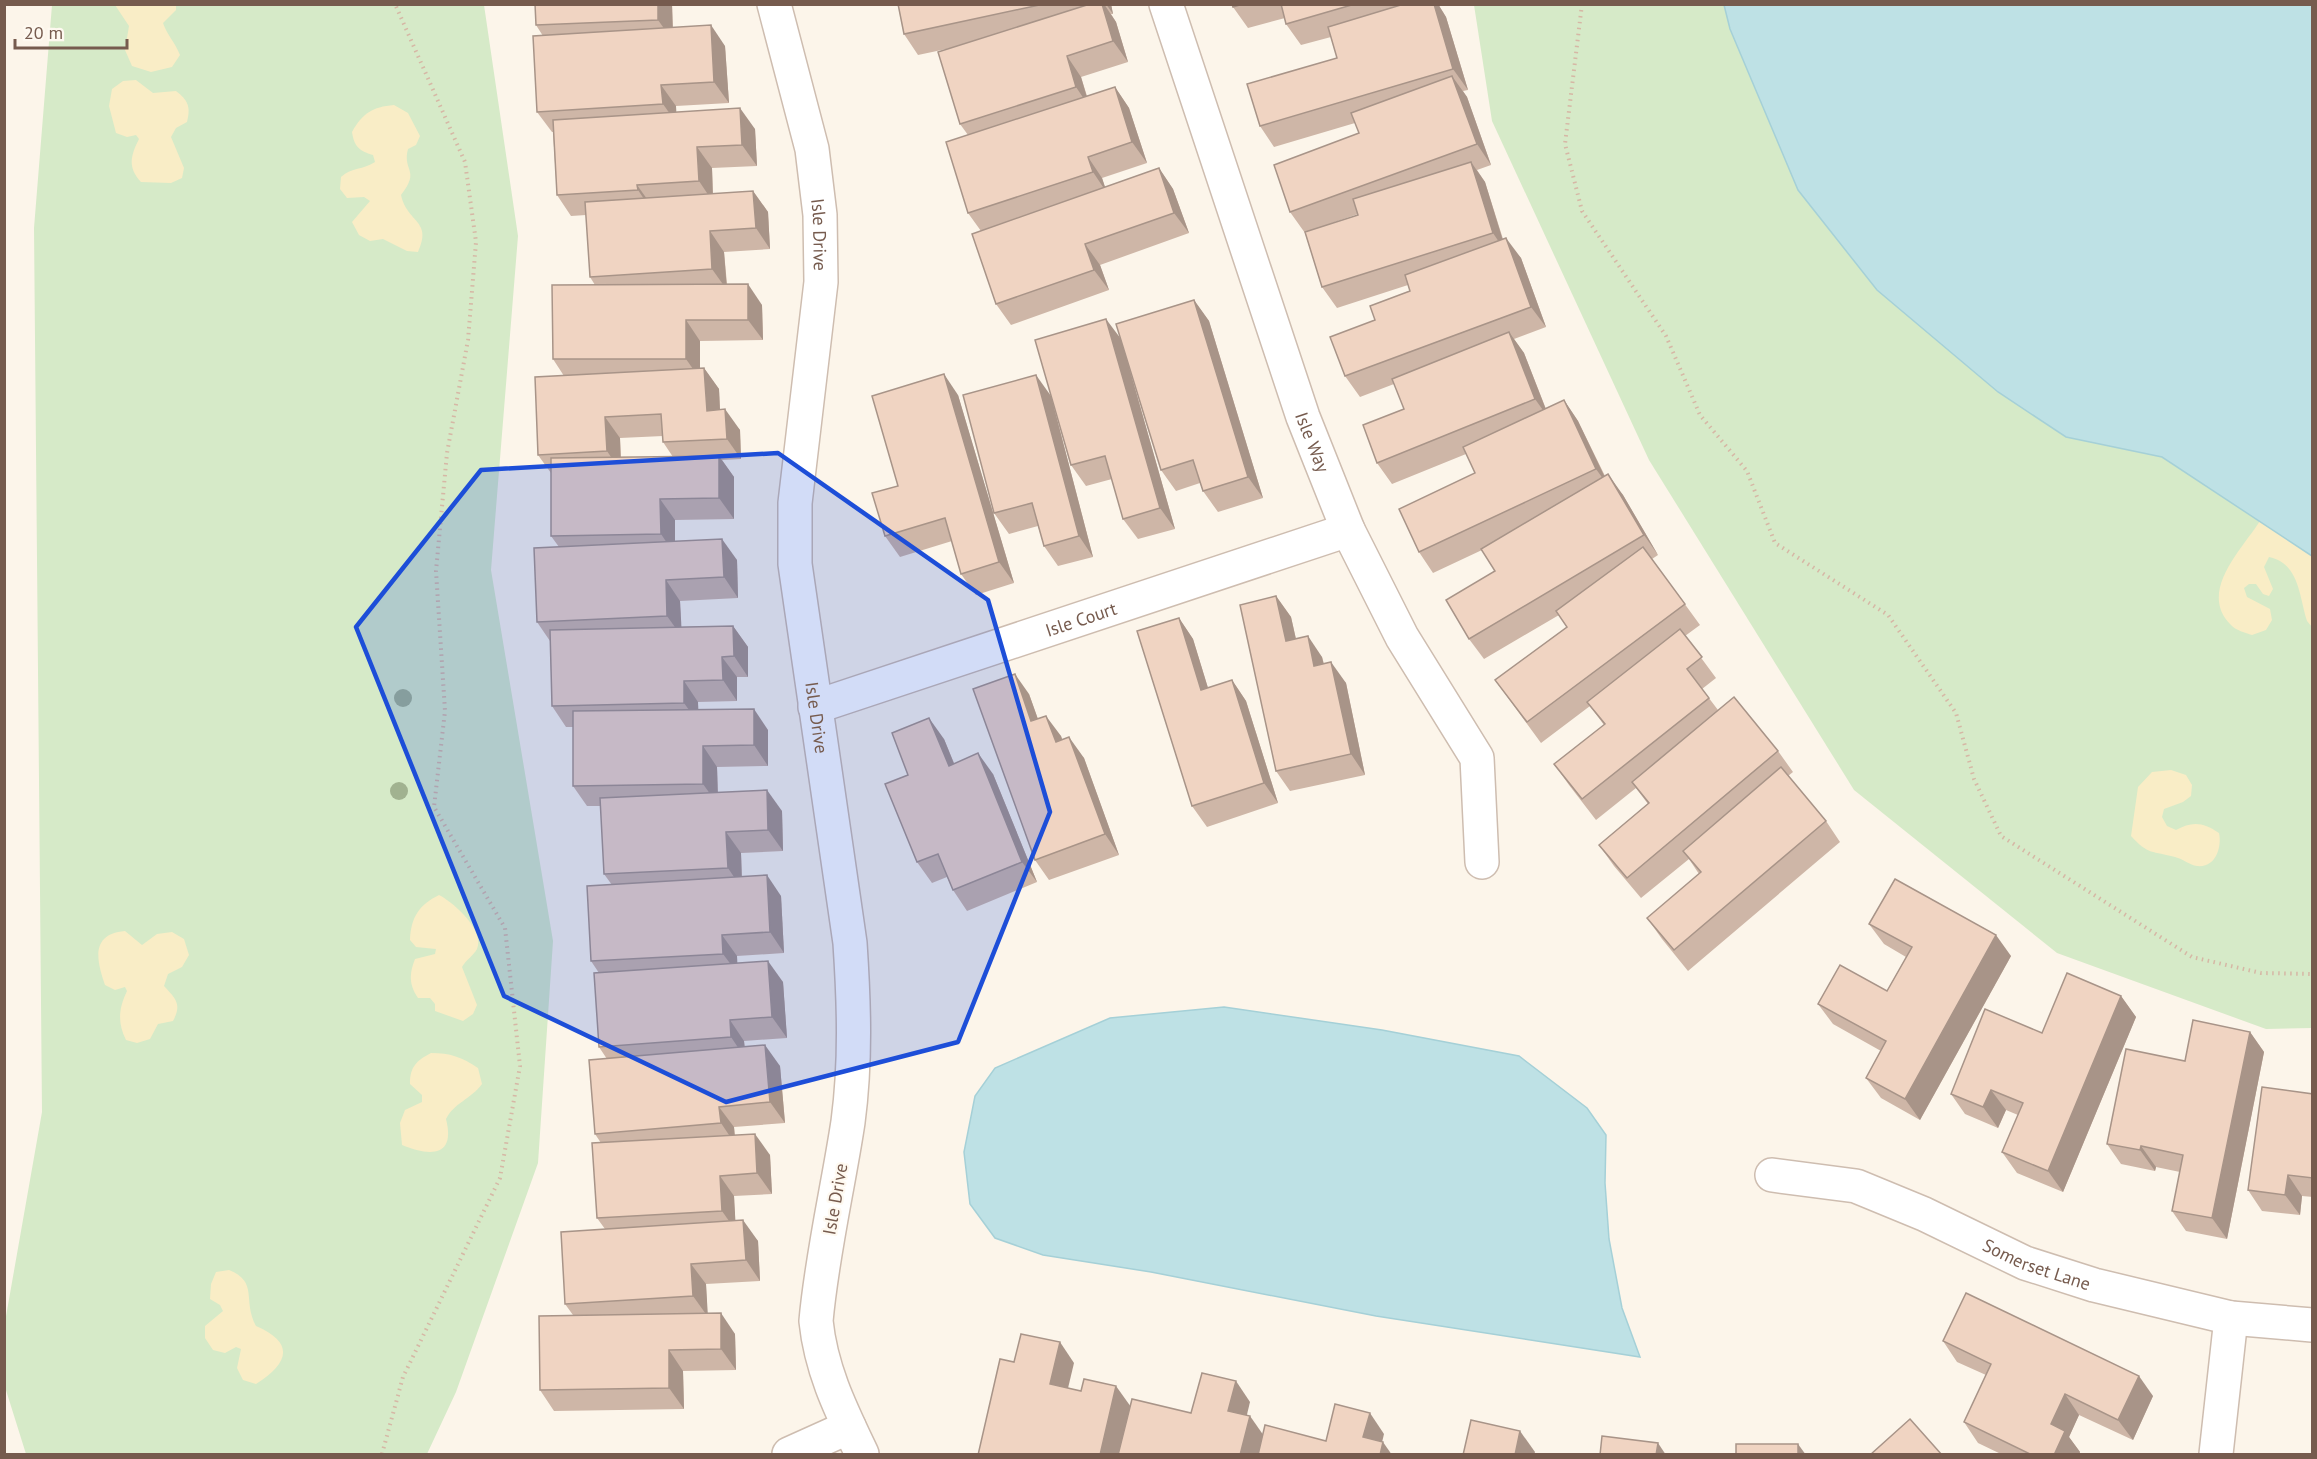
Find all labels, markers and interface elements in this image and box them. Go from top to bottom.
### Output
scale bar [15,12,128,50]
text: 20 m [24,21,63,44]
street label: Isle Drive [807,197,832,271]
street label: Isle Way [1291,409,1336,476]
street label: Isle Court [1042,596,1119,641]
street label: Isle Drive [801,680,834,755]
street label: Isle Drive [817,1161,853,1237]
street label: Somerset Lane [1979,1233,2094,1295]

